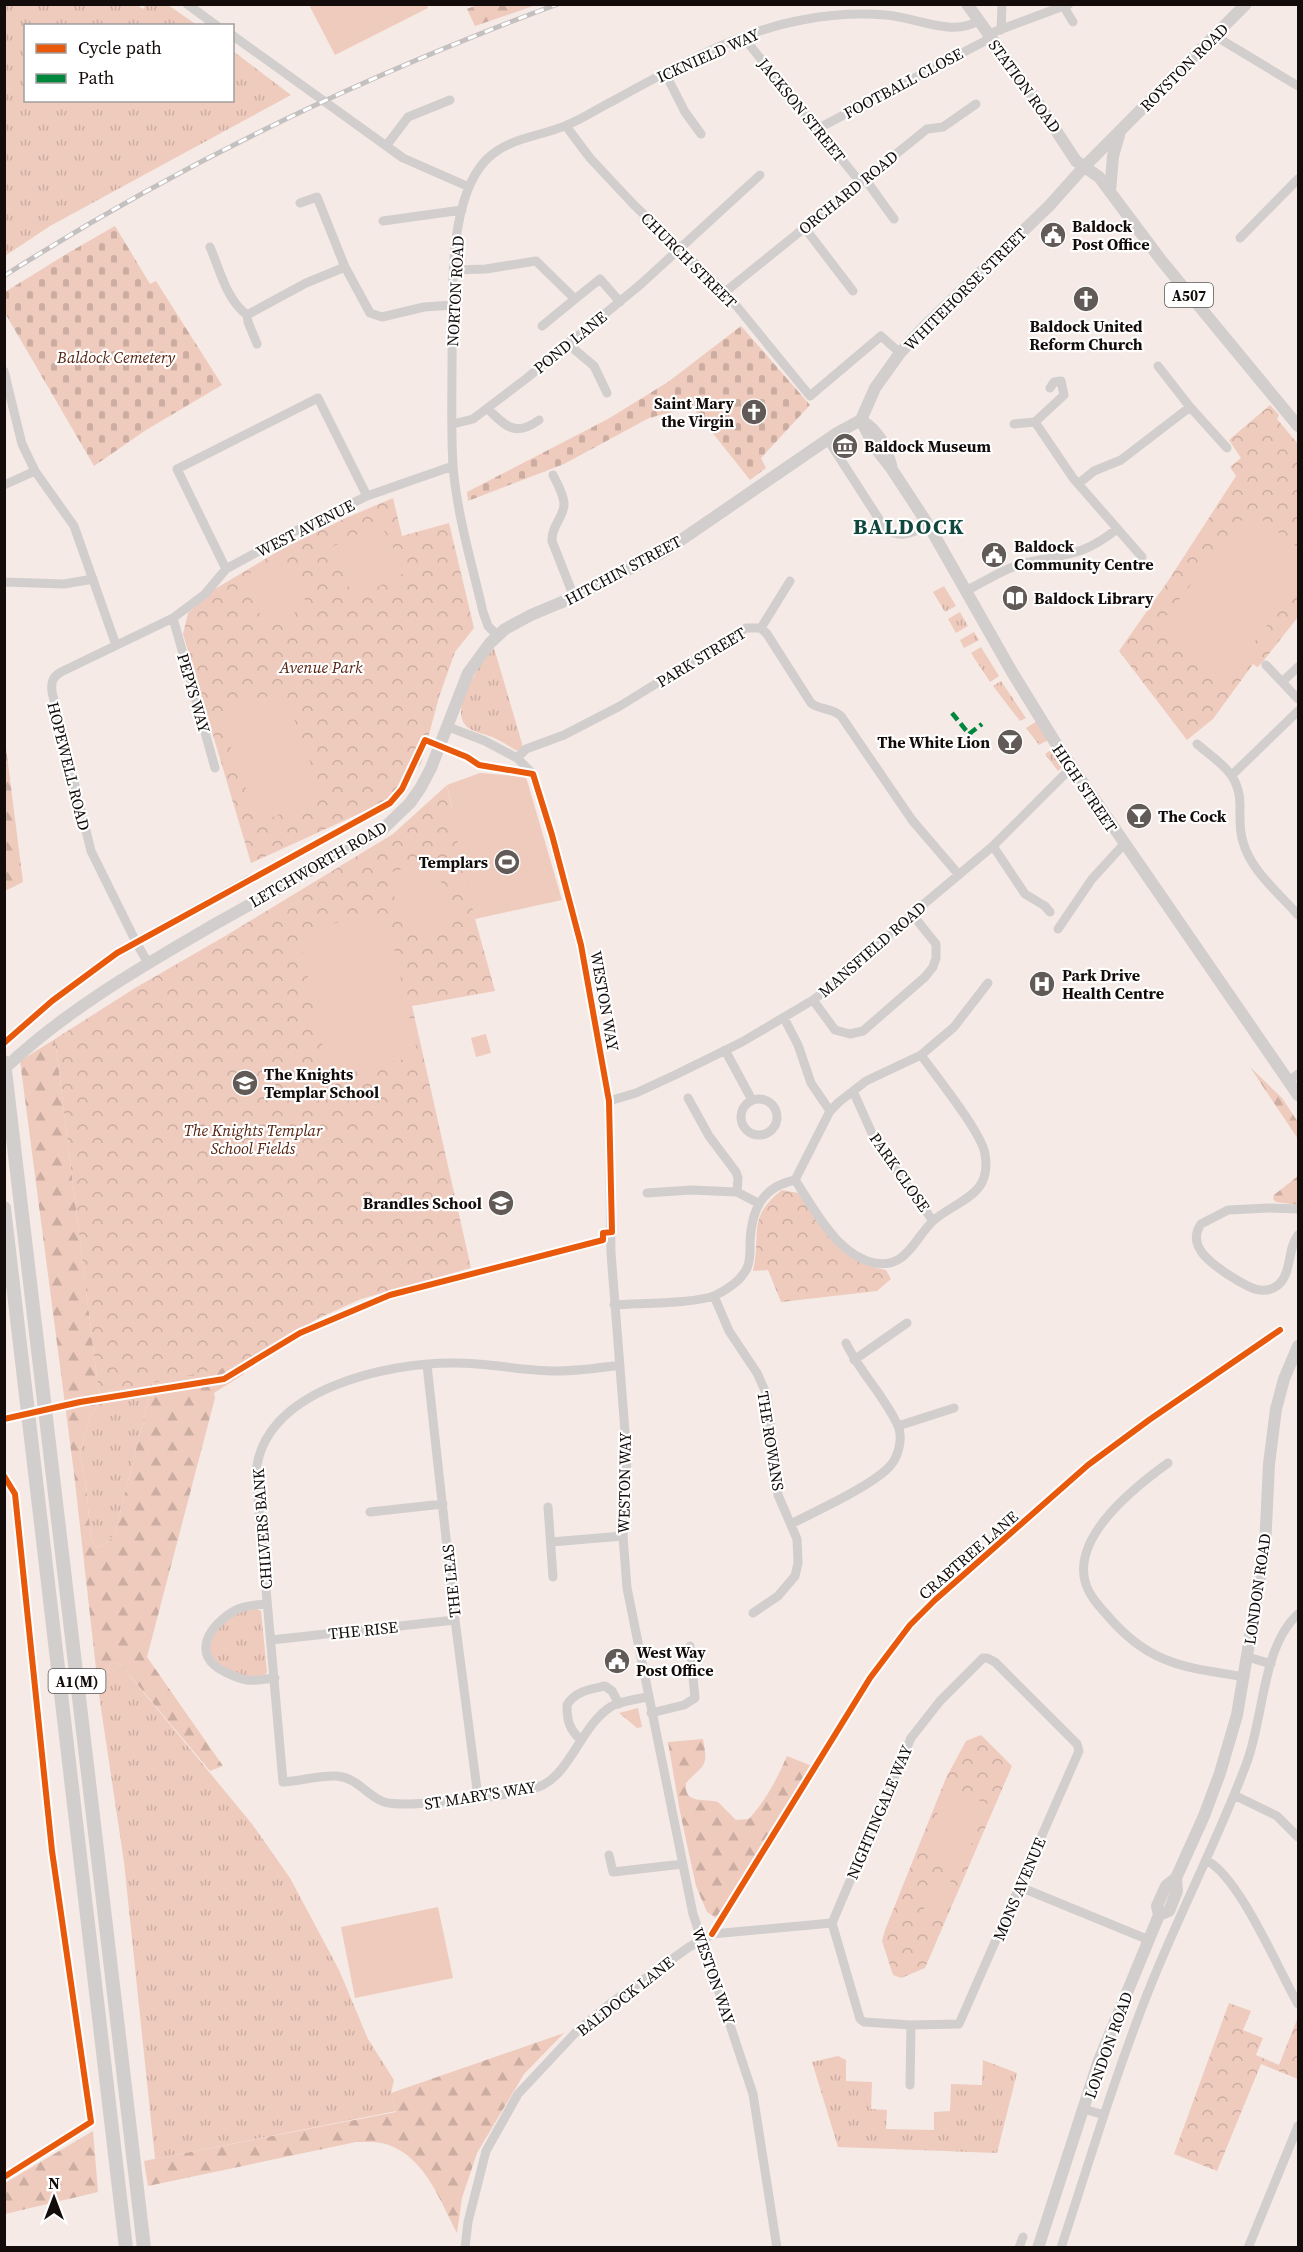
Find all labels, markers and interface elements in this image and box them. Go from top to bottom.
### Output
street label: ROYSTON ROAD [1135,18,1233,116]
street label: ICKNIELD WAY [653,23,763,87]
legend [24,24,234,102]
text: Cycle path [78,35,162,60]
street label: STATION ROAD [984,35,1066,137]
street label: FOOTBALL CLOSE [839,42,967,124]
street label: JACKSON STREET [753,53,851,167]
text: Path [78,65,115,90]
street label: ORCHARD ROAD [794,145,902,239]
street label: CHURCH STREET [636,207,742,313]
place label: Baldock Post Office [1072,215,1150,255]
public building icon: Baldock Post Office [1038,220,1068,250]
street label: WHITEHORSE STREET [899,223,1031,355]
street label: NORTON ROAD [441,235,469,347]
road number: A507 [1165,283,1213,307]
church icon: Baldock United Reform Church [1071,284,1101,314]
street label: POND LANE [529,305,612,378]
place label: Baldock United Reform Church [1029,315,1143,355]
park label: Baldock Cemetery [56,346,175,368]
place label: Saint Mary the Virgin [654,392,734,432]
church icon: Saint Mary the Virgin [739,397,769,427]
museum icon: Baldock Museum [830,431,860,461]
place label: Baldock Museum [864,435,991,457]
street label: WEST AVENUE [252,494,358,562]
district label: BALDOCK [853,511,965,541]
street label: HITCHIN STREET [561,530,686,610]
place label: Baldock Community Centre [1014,535,1154,575]
public building icon: Baldock Community Centre [979,540,1009,570]
library icon: Baldock Library [1000,583,1030,613]
place label: Baldock Library [1034,587,1154,609]
street label: PARK STREET [652,621,750,692]
street label: PEPYS WAY [172,651,216,735]
park label: Avenue Park [279,656,363,678]
street label: HOPEWELL ROAD [42,699,96,833]
bar icon: The White Lion [995,727,1025,757]
place label: The White Lion [877,731,990,753]
street label: HIGH STREET [1047,739,1123,837]
bar icon: The Cock [1124,801,1154,831]
place label: The Cock [1158,805,1227,827]
street label: LETCHWORTH ROAD [245,816,391,912]
sports icon: Templars [492,847,522,877]
place label: Templars [419,851,488,873]
street label: MANSFIELD ROAD [813,896,931,1002]
street label: WESTON WAY [585,949,625,1053]
place label: Park Drive Health Centre [1062,964,1164,1004]
hospital icon: Park Drive Health Centre [1027,969,1057,999]
place label: The Knights Templar School [264,1063,379,1103]
school or university icon: The Knights Templar School [230,1068,260,1098]
park label: The Knights Templar School Fields [184,1119,323,1159]
street label: PARK CLOSE [865,1128,936,1216]
school or university icon: Brandles School [486,1188,516,1218]
place label: Brandles School [363,1192,482,1214]
street label: THE ROWANS [752,1390,790,1492]
street label: WESTON WAY [612,1432,636,1534]
street label: CHILVERS BANK [247,1467,277,1590]
street label: CRABTREE LANE [914,1505,1023,1604]
street label: LONDON ROAD [1238,1532,1276,1646]
street label: THE LEAS [436,1543,466,1619]
street label: THE RISE [327,1615,399,1645]
place label: West Way Post Office [636,1641,714,1681]
public building icon: West Way Post Office [602,1646,632,1676]
road number: A1(M) [48,1669,106,1693]
street label: NIGHTINGALE WAY [841,1742,917,1882]
street label: ST MARY'S WAY [423,1775,537,1815]
street label: MONS AVENUE [987,1834,1051,1944]
street label: WESTON WAY [687,1924,741,2028]
street label: BALDOCK LANE [572,1951,679,2041]
street label: LONDON ROAD [1078,1988,1138,2102]
north arrow [24,2168,84,2228]
text: N [48,2172,60,2194]

